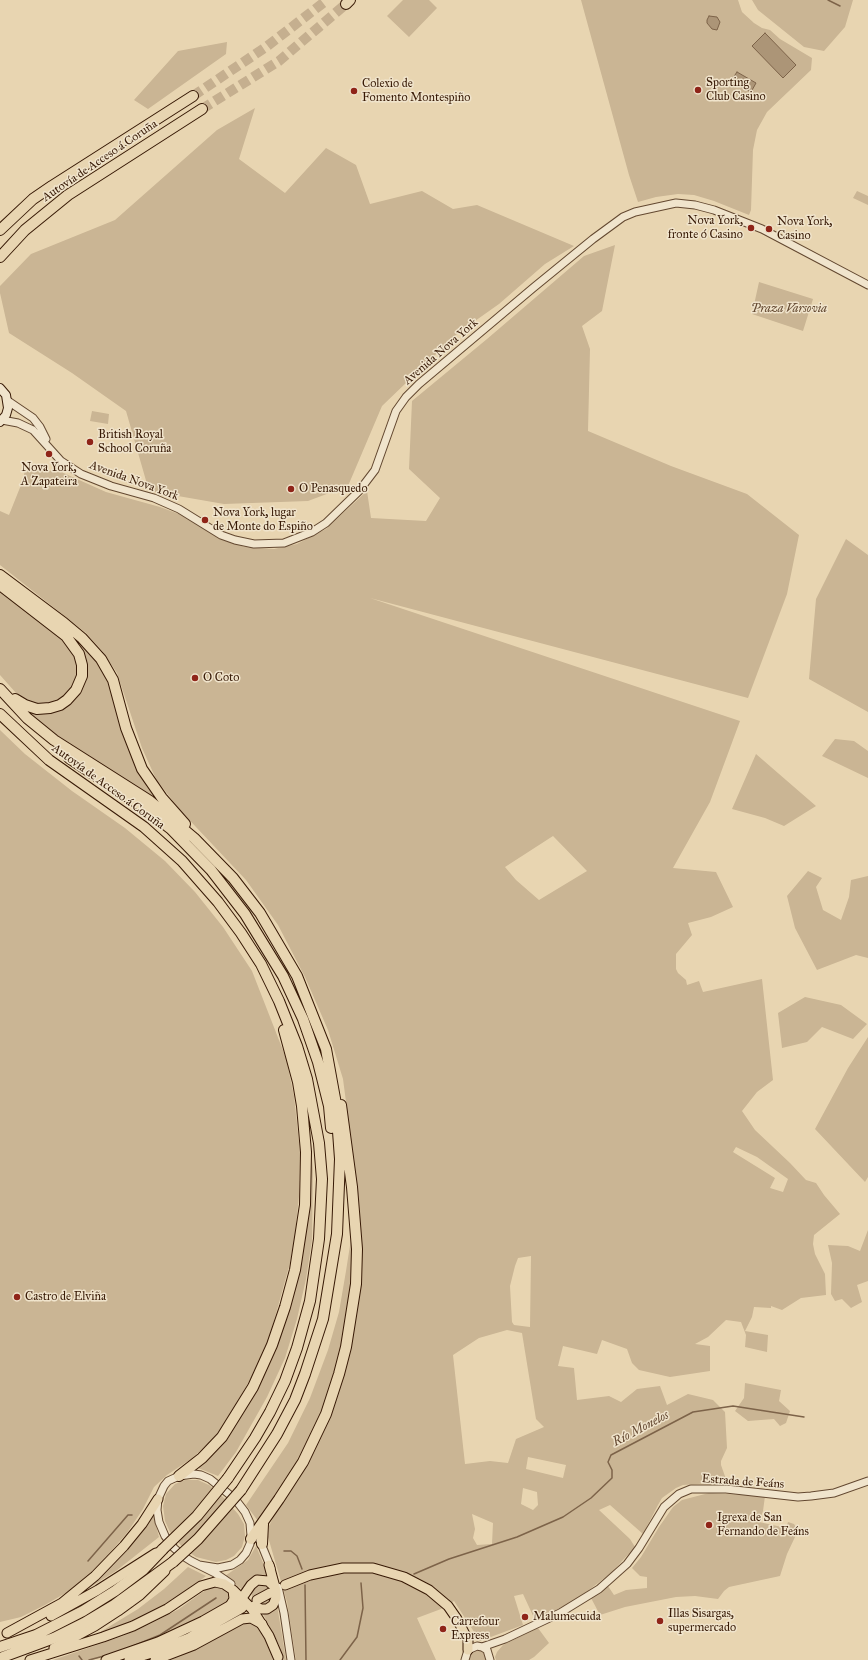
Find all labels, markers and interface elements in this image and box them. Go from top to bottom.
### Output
place label: Sporting Club Casino [706,76,766,104]
place label: Colexio de Fomento Montespiño [362,77,470,105]
marker: Sporting Club Casino [693,85,703,95]
marker: Colexio de Fomento Montespiño [349,86,359,96]
street label: Autovía de Acceso á Coruña [40,117,160,205]
place label: Nova York, fronte ó Casino [668,214,743,242]
place label: Nova York, Casino [777,215,832,243]
marker: Nova York, fronte ó Casino [746,223,756,233]
marker: Nova York, Casino [764,224,774,234]
park label: Praza Varsovia [751,302,827,316]
street label: Avenida Nova York [401,316,481,388]
place label: British Royal School Coruña [98,428,171,456]
marker: British Royal School Coruña [85,437,95,447]
marker: Nova York, A Zapateira [44,449,54,459]
street label: Avenida Nova York [87,458,181,504]
place label: Nova York, A Zapateira [21,461,77,489]
place label: O Penasquedo [299,482,368,496]
marker: O Penasquedo [286,484,296,494]
place label: Nova York, lugar de Monte do Espiño [213,506,313,534]
marker: Nova York, lugar de Monte do Espiño [200,515,210,525]
place label: O Coto [203,671,239,685]
marker: O Coto [190,673,200,683]
street label: Autovía de Acceso á Coruña [49,741,167,833]
place label: Castro de Elviña [25,1290,106,1304]
marker: Castro de Elviña [12,1292,22,1302]
water label: Río Monelos [610,1408,672,1450]
street label: Estrada de Feáns [701,1472,785,1492]
place label: Igrexa de San Fernando de Feáns [717,1511,809,1539]
marker: Igrexa de San Fernando de Feáns [704,1520,714,1530]
place label: Illas Sisargas, supermercado [668,1607,736,1635]
place label: Malumecuida [533,1610,601,1624]
marker: Malumecuida [520,1612,530,1622]
place label: Carrefour Express [451,1615,499,1643]
marker: Illas Sisargas, supermercado [655,1616,665,1626]
marker: Carrefour Express [438,1624,448,1634]

